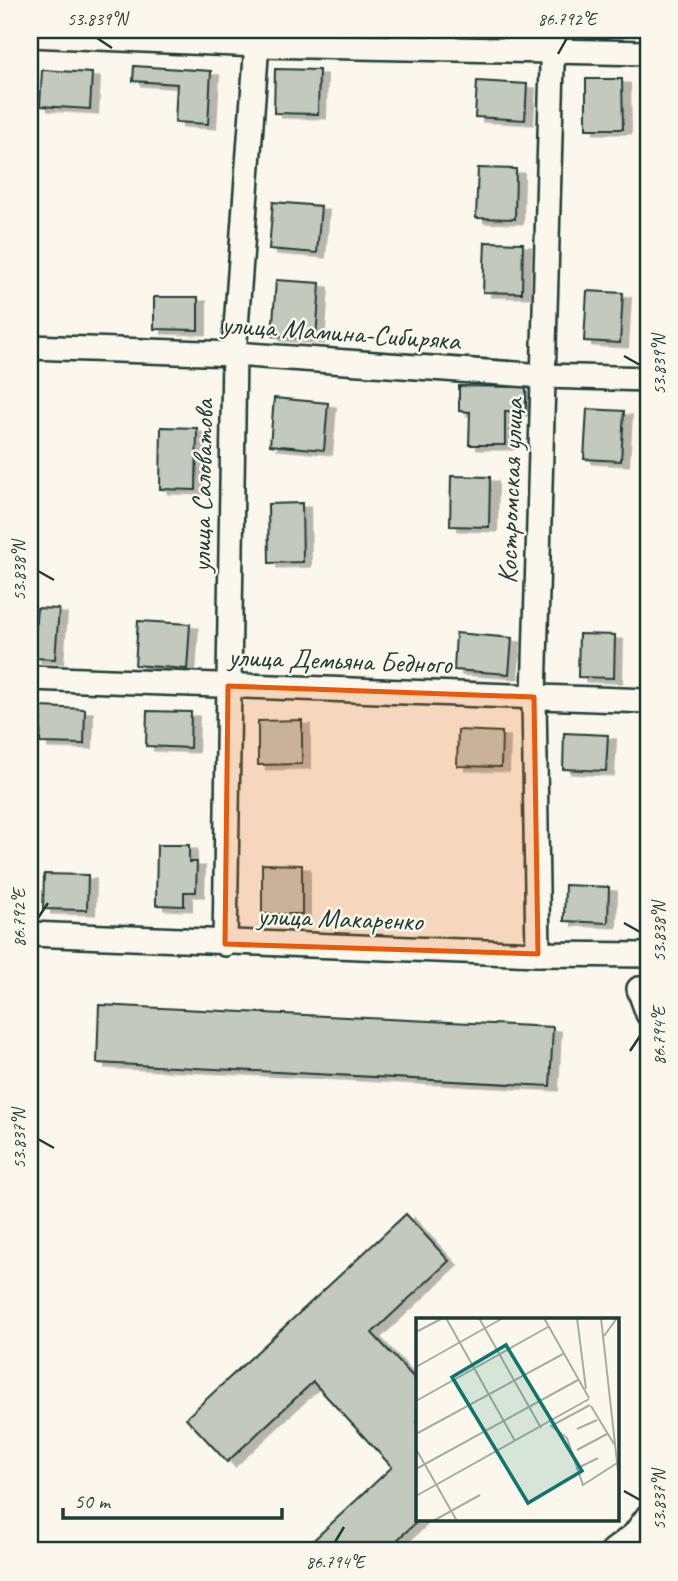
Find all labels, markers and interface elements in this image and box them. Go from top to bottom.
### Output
text: 53.839°N [67,8,130,30]
text: 86.792°E [538,8,599,30]
street label: улица Мамина-Сибиряка [219,306,463,358]
text: 53.839°N [648,332,670,395]
street label: Костромская улица [489,396,531,584]
street label: улица Саловатова [183,398,221,575]
text: 53.838°N [8,538,30,601]
street label: улица Демьяна Бедного [226,639,454,681]
text: 86.792°E [8,886,30,947]
street label: улица Макаренко [255,898,425,938]
text: 53.838°N [648,899,670,962]
text: 86.794°E [648,1004,670,1065]
text: 53.837°N [8,1106,30,1169]
inset map [416,1318,618,1522]
text: 53.837°N [648,1467,670,1530]
scale bar [63,1476,282,1520]
text: 50 m [74,1488,112,1514]
text: 86.794°E [306,1551,367,1573]

